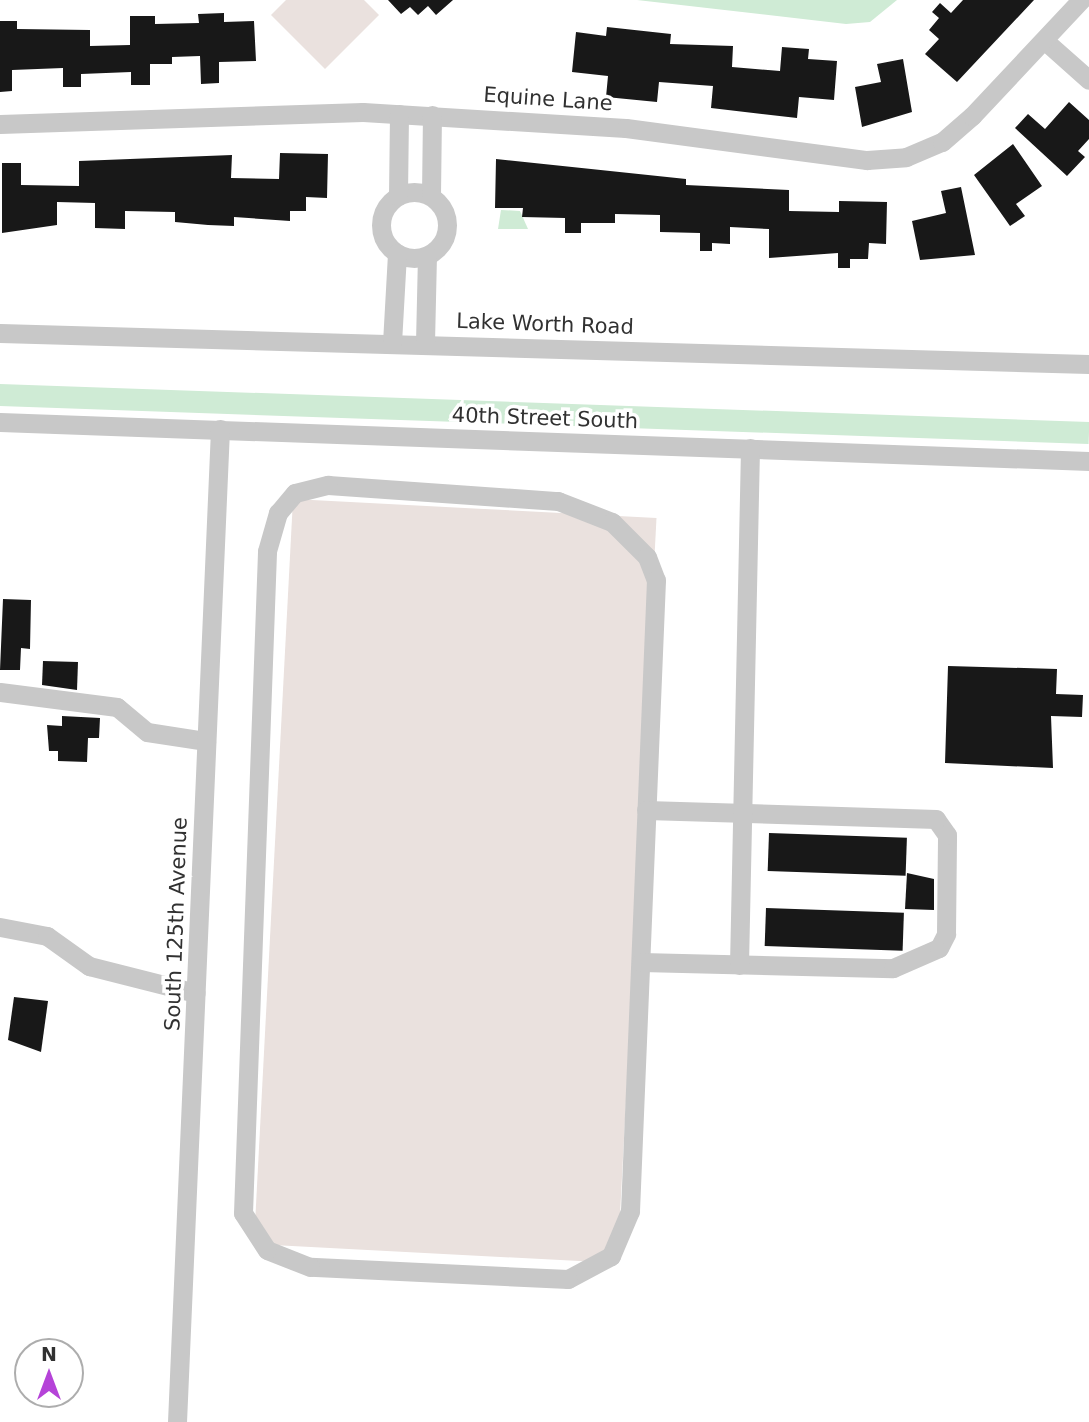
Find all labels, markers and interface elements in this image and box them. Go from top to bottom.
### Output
street label: Equine Lane [483,82,613,116]
street label: Lake Worth Road [456,308,634,340]
street label: 40th Street South [451,402,639,434]
street label: South 125th Avenue [160,817,192,1031]
north arrow [14,1338,84,1408]
text: N [41,1343,57,1365]

